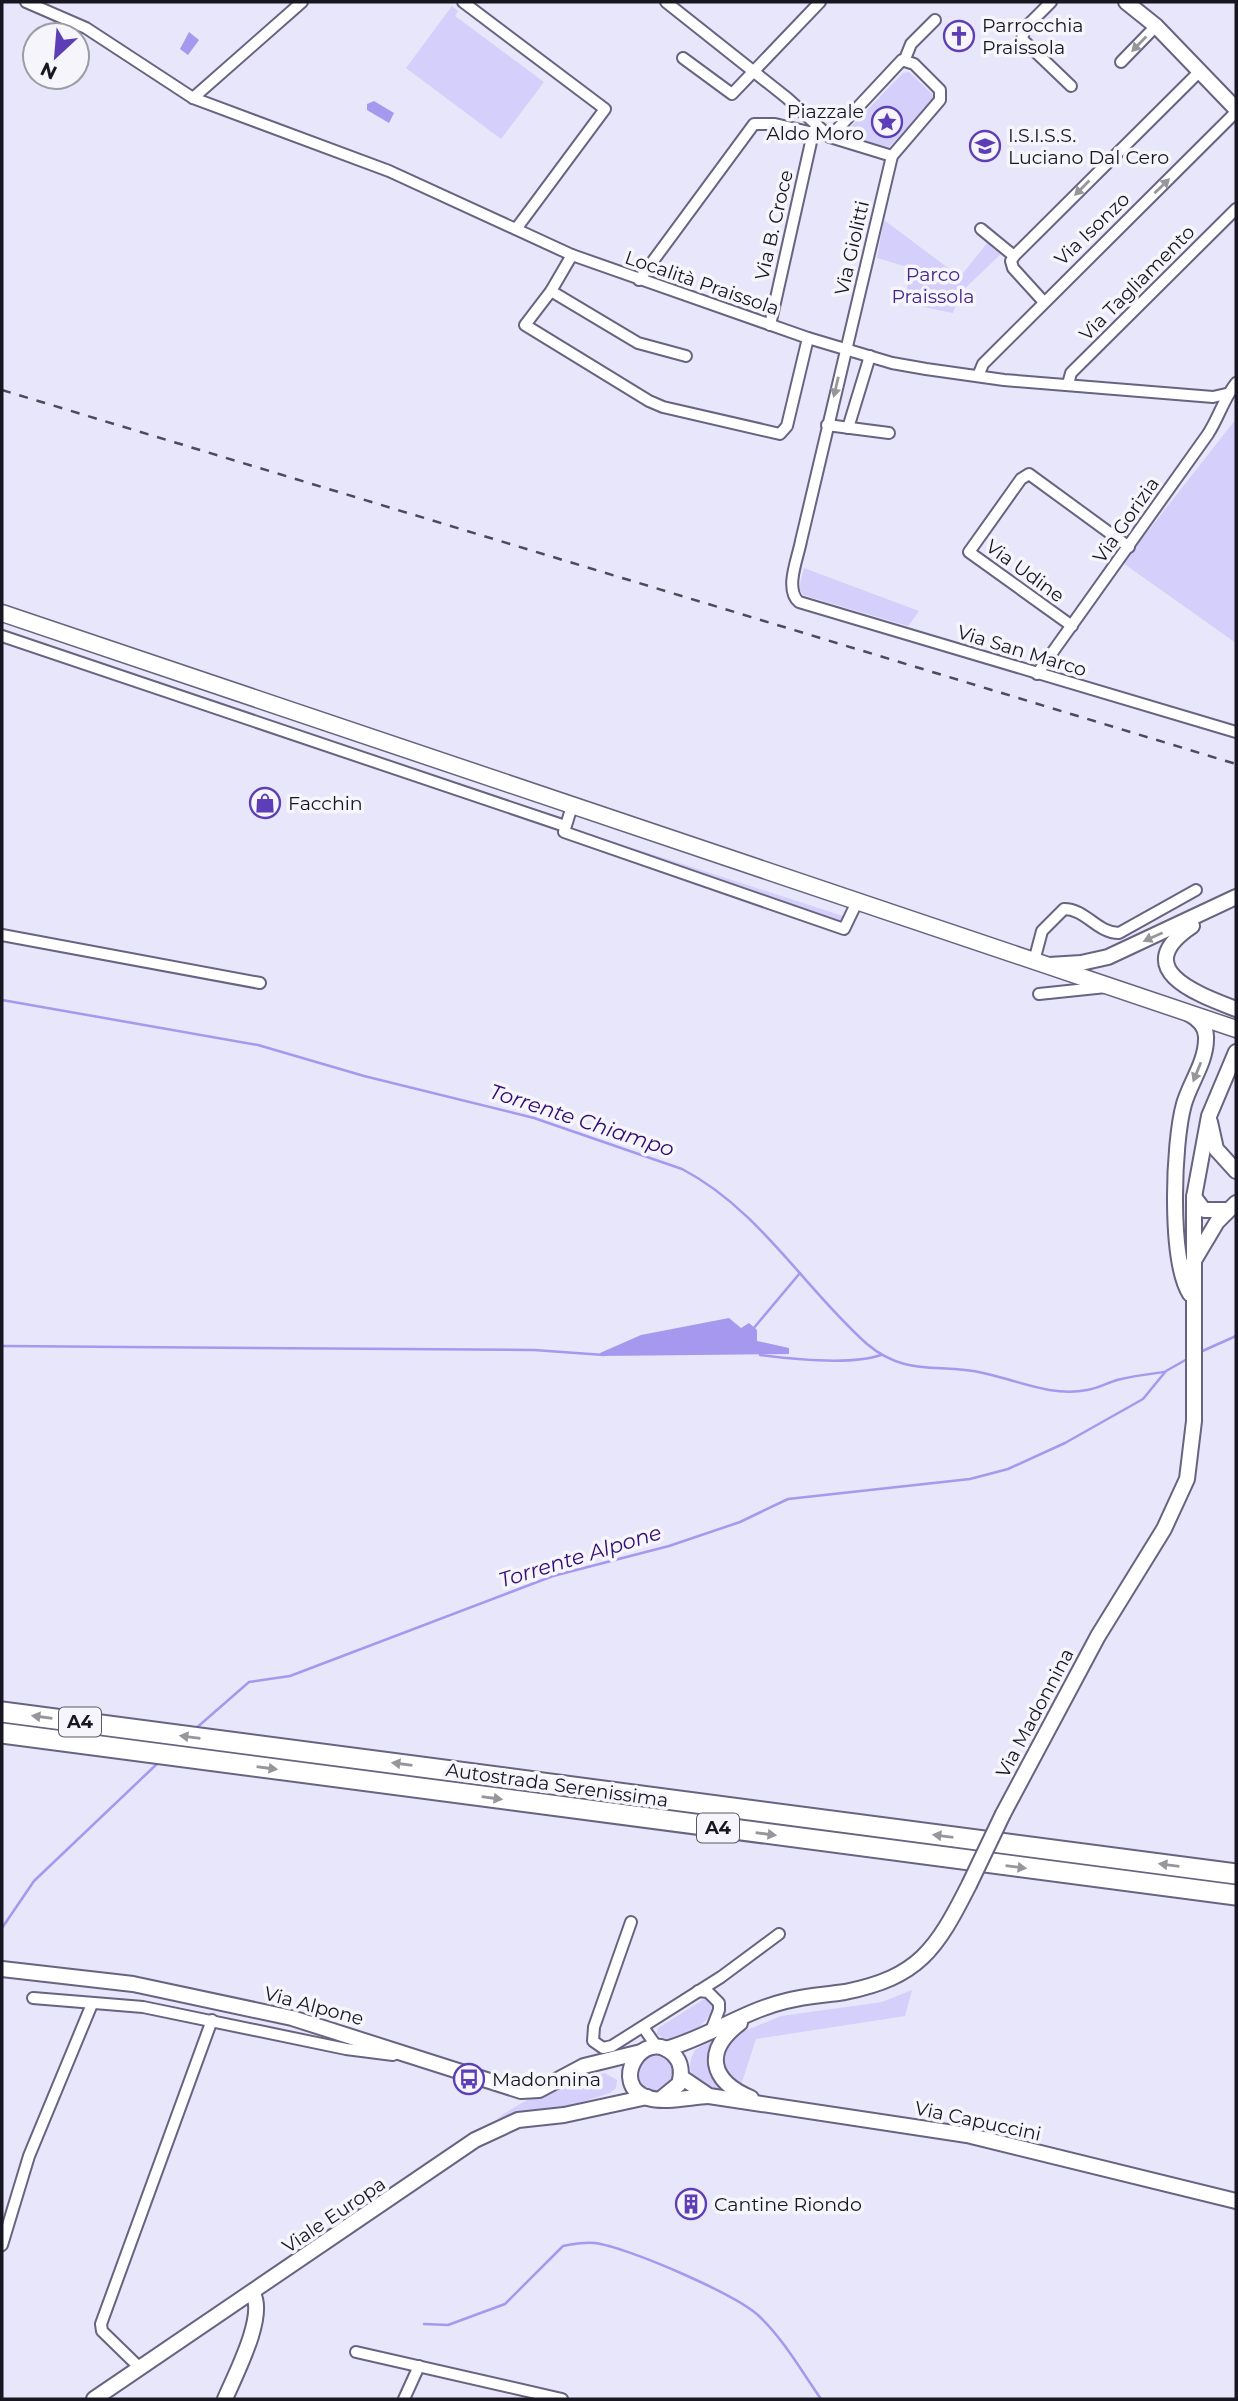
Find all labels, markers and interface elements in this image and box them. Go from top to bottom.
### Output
place label: Parrocchia Praissola [982,14,1084,59]
church icon: Parrocchia Praissola [942,19,976,53]
north arrow [21,21,91,91]
one-way arrow [1131,35,1147,52]
text: N [37,57,61,85]
place label: Piazzale Aldo Moro [766,100,864,145]
place icon: Piazzale Aldo Moro [870,105,904,139]
place label: I.S.I.S.S. Luciano Dal Cero [1008,124,1169,169]
school or university icon: I.S.I.S.S. Luciano Dal Cero [968,129,1002,163]
street label: Via B. Croce [750,168,798,282]
one-way arrow [1154,177,1171,194]
one-way arrow [1074,180,1091,197]
street label: Via Isonzo [1050,188,1134,270]
street label: Via Giolitti [830,199,874,297]
street label: Via Tagliamento [1074,220,1200,346]
street label: Località Praissola [622,246,782,320]
park label: Parco Praissola [891,263,975,308]
one-way arrow [831,376,842,398]
street label: Via Gorizia [1088,473,1164,567]
street label: Via Udine [981,535,1069,607]
street label: Via San Marco [955,620,1090,682]
shop icon: Facchin [248,786,282,820]
place label: Facchin [288,792,363,815]
one-way arrow [1143,931,1163,943]
one-way arrow [1191,1062,1202,1083]
water label: Torrente Chiampo [487,1078,677,1162]
water label: Torrente Alpone [496,1519,664,1593]
street label: Via Madonnina [991,1644,1079,1782]
road number: A4 [59,1708,101,1736]
one-way arrow [31,1712,53,1723]
one-way arrow [179,1731,201,1742]
street label: Autostrada Serenissima [444,1758,670,1812]
one-way arrow [391,1759,413,1770]
one-way arrow [256,1762,278,1773]
one-way arrow [482,1792,504,1803]
road number: A4 [697,1814,739,1842]
one-way arrow [756,1829,778,1840]
one-way arrow [932,1830,954,1841]
one-way arrow [1157,1859,1179,1870]
one-way arrow [1005,1862,1027,1873]
street label: Via Alpone [262,1982,366,2030]
bus stop icon: Madonnina [452,2062,486,2096]
place label: Madonnina [492,2068,601,2091]
street label: Via Capuccini [913,2096,1043,2146]
street label: Viale Europa [278,2172,390,2258]
building icon: Cantine Riondo [674,2187,708,2221]
place label: Cantine Riondo [714,2193,862,2216]

